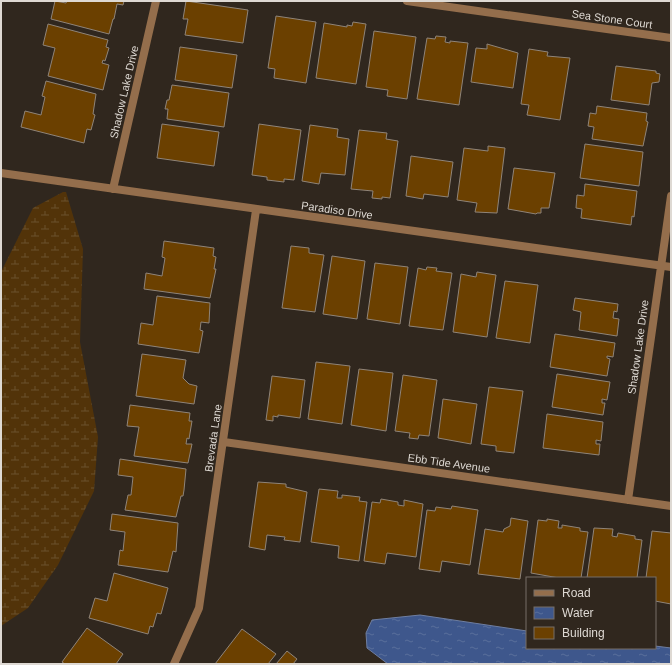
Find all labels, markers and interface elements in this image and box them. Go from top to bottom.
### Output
street label: Sea Stone Court [571,7,653,31]
street label: Shadow Lake Drive [107,44,141,140]
street label: Paradiso Drive [300,199,374,221]
street label: Shadow Lake Drive [625,299,651,395]
street label: Brevada Lane [202,403,224,473]
street label: Ebb Tide Avenue [407,451,491,475]
legend [526,577,656,649]
text: Road [562,586,591,600]
text: Water [562,606,594,620]
text: Building [562,626,605,640]

